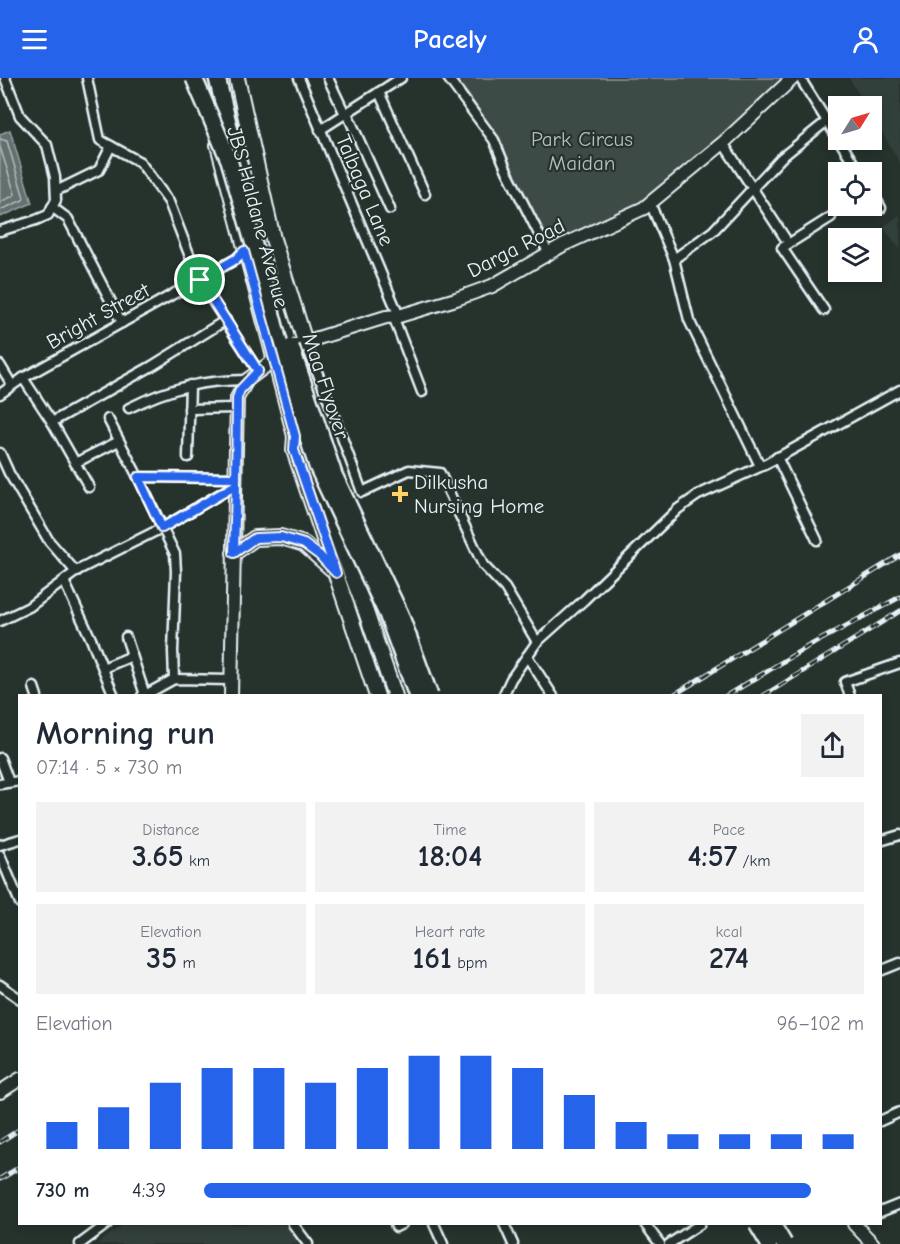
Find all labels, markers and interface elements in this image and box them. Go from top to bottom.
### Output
icon: menu [18,23,51,56]
icon: person [849,23,882,56]
text: Pacely [413,24,487,55]
north arrow [828,96,882,150]
map controls [828,96,882,282]
street label: JBS Haldane Avenue [222,124,294,310]
park label: Park Circus Maidan [531,127,633,175]
street label: Talbaga Lane [331,131,399,249]
button: locate [828,162,882,216]
street label: Darga Road [463,213,569,283]
button: layers [828,228,882,282]
pin [174,254,225,305]
icon: arrive [183,263,216,296]
street label: Bright Street [42,277,155,354]
street label: Maa Flyover [298,330,355,443]
place label: Dilkusha Nursing Home [414,470,544,518]
marker: Dilkusha Nursing Home [391,485,409,503]
text: Morning run [36,714,215,752]
button: share [801,714,864,777]
text: 07:14 · 5 × 730 m [36,756,182,779]
text: Distance [142,821,200,839]
text: Time [433,821,467,839]
text: Pace [713,821,745,839]
text: 3.65 [132,839,184,874]
text: 18:04 [418,839,482,874]
text: 4:57 [687,839,737,874]
text: km [184,852,210,870]
text: /km [737,852,771,870]
text: Elevation [140,923,202,941]
text: Heart rate [415,923,485,941]
text: kcal [716,923,742,941]
text: 35 [146,941,177,976]
text: 161 [413,941,452,976]
text: 274 [709,941,749,976]
text: m [177,954,196,972]
text: bpm [452,954,487,972]
text: Elevation [36,1012,113,1035]
text: 96–102 m [777,1012,864,1035]
text: 730 m [36,1179,89,1202]
text: 4:39 [132,1179,166,1202]

